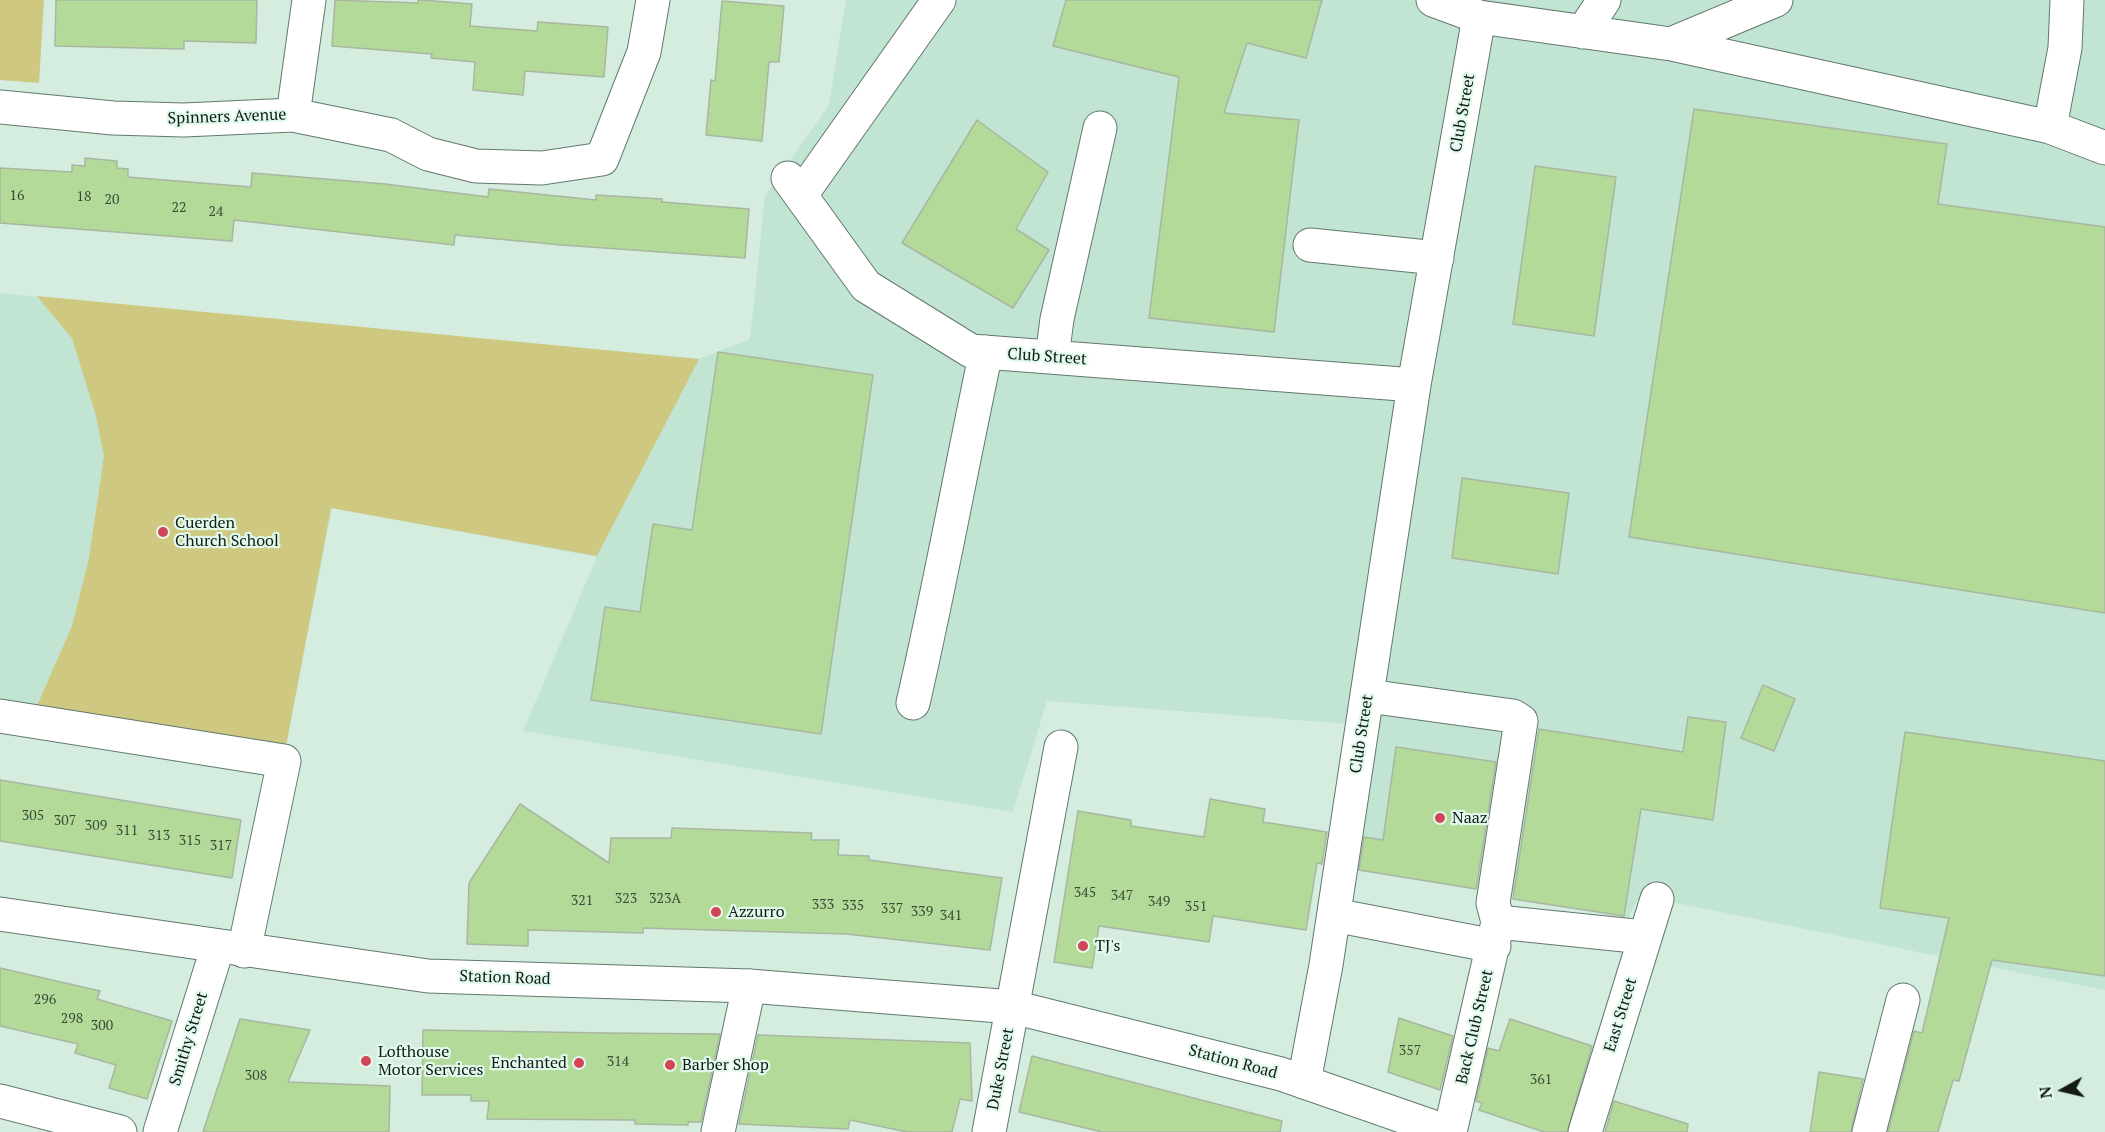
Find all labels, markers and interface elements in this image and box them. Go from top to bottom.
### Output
street label: Club Street [1447,72,1479,154]
street label: Spinners Avenue [167,105,287,129]
house number: 16 [10,188,24,204]
house number: 18 [77,189,91,205]
house number: 20 [105,192,119,208]
house number: 22 [172,200,186,216]
house number: 24 [209,204,223,220]
street label: Club Street [1007,345,1087,369]
place label: Cuerden Church School [175,513,279,551]
marker: Cuerden Church School [156,525,170,539]
street label: Club Street [1346,693,1378,775]
house number: 305 [22,808,44,824]
place label: Naaz [1452,808,1488,828]
marker: Naaz [1433,811,1447,825]
house number: 307 [54,813,76,829]
house number: 309 [85,818,107,834]
house number: 311 [116,823,138,839]
house number: 313 [148,828,170,844]
house number: 315 [179,833,201,849]
house number: 317 [210,838,232,854]
house number: 345 [1074,885,1096,901]
house number: 347 [1111,888,1133,904]
house number: 323 [615,891,637,907]
house number: 323A [649,891,681,907]
house number: 321 [571,893,593,909]
house number: 349 [1148,894,1170,910]
house number: 333 [812,897,834,913]
house number: 335 [842,898,864,914]
house number: 351 [1185,899,1207,915]
house number: 337 [881,901,903,917]
place label: Azzurro [728,902,784,922]
house number: 339 [911,904,933,920]
marker: Azzurro [709,905,723,919]
house number: 341 [940,908,962,924]
place label: TJ's [1095,936,1120,956]
marker: TJ's [1076,939,1090,953]
street label: Station Road [459,967,551,989]
street label: Back Club Street [1452,968,1498,1086]
street label: East Street [1601,975,1641,1055]
street label: Smithy Street [166,990,212,1088]
house number: 296 [34,992,56,1008]
house number: 298 [61,1011,83,1027]
house number: 300 [91,1018,113,1034]
street label: Duke Street [984,1026,1018,1112]
street label: Station Road [1186,1041,1280,1083]
place label: Lofthouse Motor Services [378,1042,483,1080]
house number: 357 [1399,1043,1421,1059]
place label: Enchanted [491,1053,567,1073]
marker: Lofthouse Motor Services [359,1054,373,1068]
house number: 314 [607,1054,629,1070]
place label: Barber Shop [682,1055,769,1075]
marker: Enchanted [572,1056,586,1070]
marker: Barber Shop [663,1058,677,1072]
north arrow [2033,1060,2093,1120]
house number: 308 [245,1068,267,1084]
house number: 361 [1530,1072,1552,1088]
text: N [2033,1085,2057,1100]

